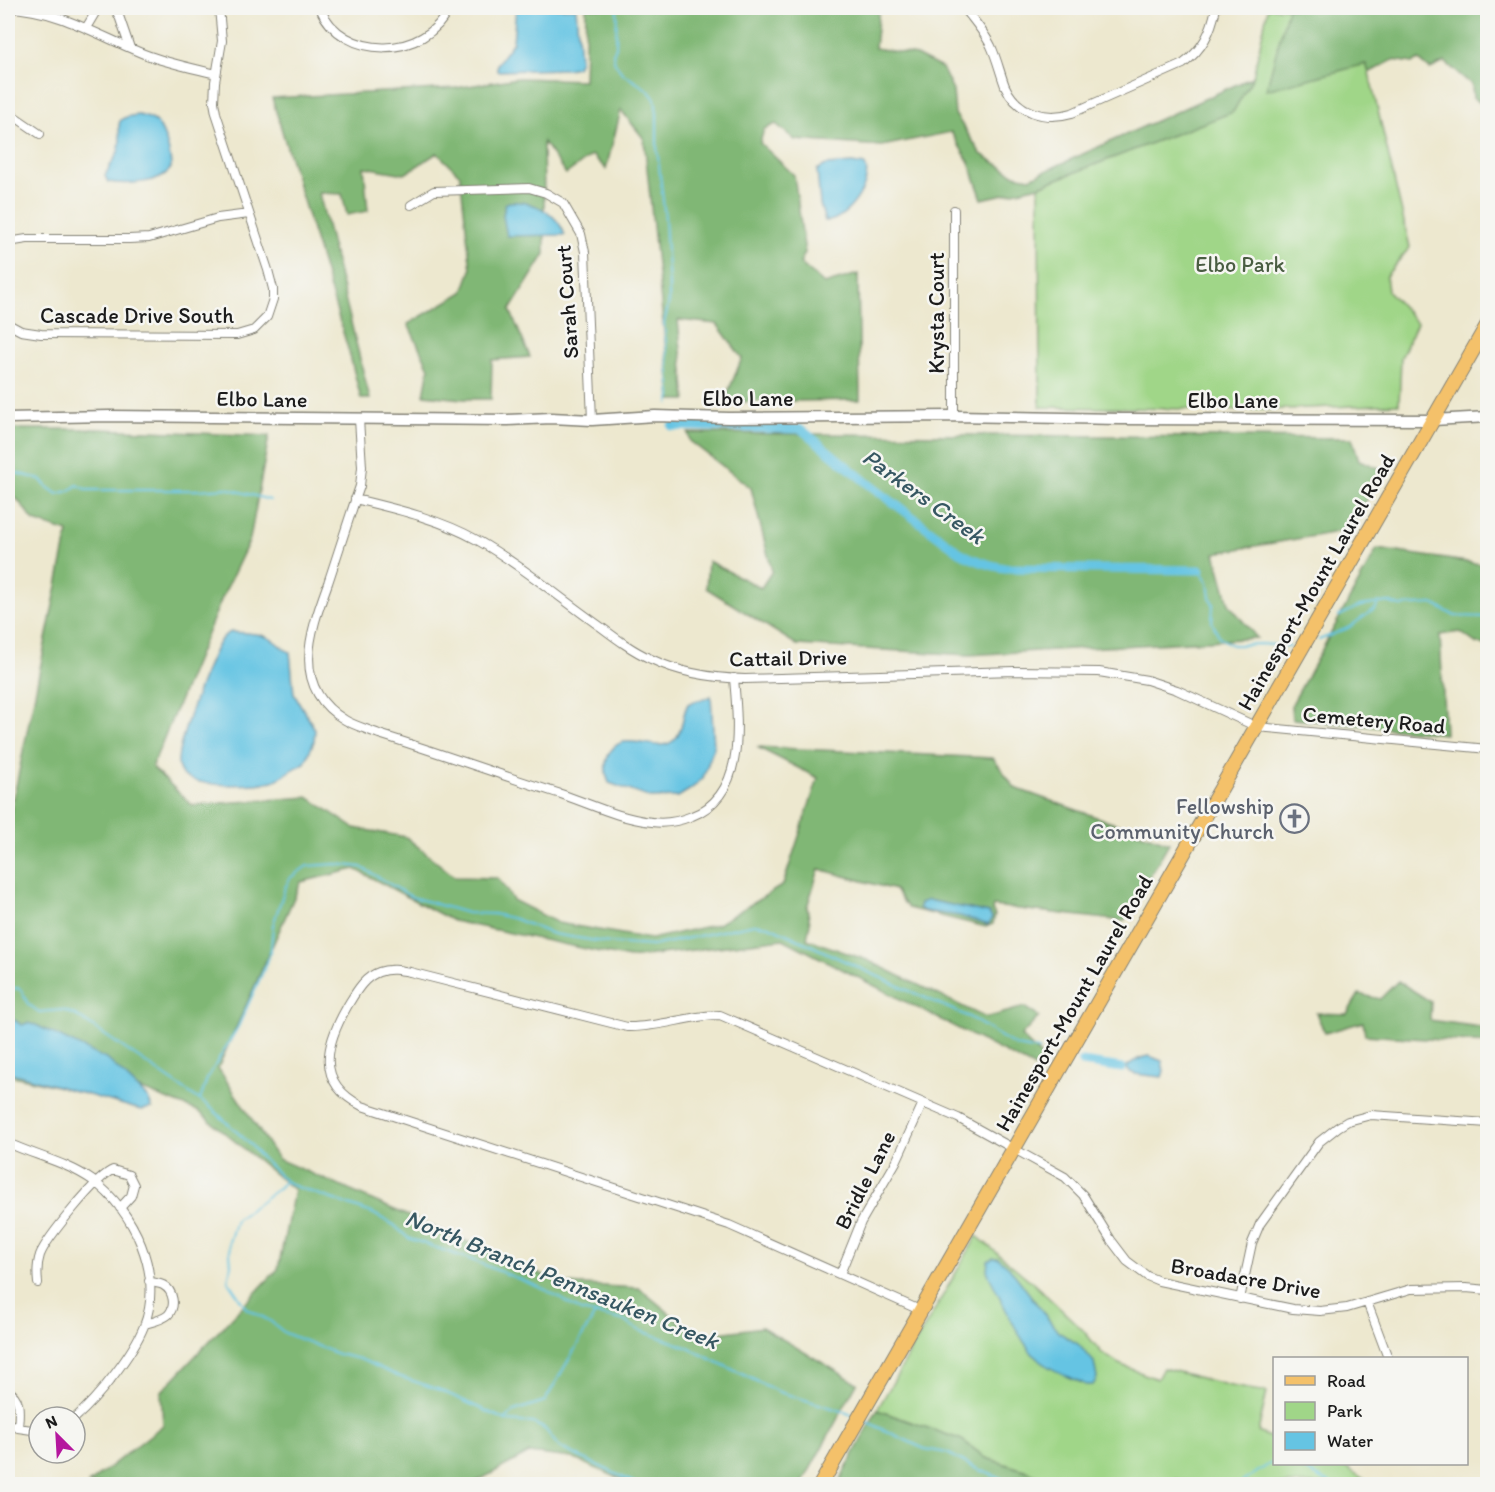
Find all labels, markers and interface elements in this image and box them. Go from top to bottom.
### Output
street label: Sarah Court [550,244,584,360]
park label: Elbo Park [1195,251,1285,278]
street label: Krysta Court [923,252,950,374]
street label: Cascade Drive South [40,302,234,329]
street label: Elbo Lane [216,385,308,413]
street label: Elbo Lane [702,385,794,412]
street label: Elbo Lane [1187,387,1279,414]
water label: Parkers Creek [857,442,992,551]
street label: Hainesport-Mount Laurel Road [1231,449,1401,715]
street label: Cattail Drive [729,643,847,673]
street label: Cemetery Road [1301,700,1447,740]
place label: Fellowship Community Church [1090,793,1274,845]
church icon: Fellowship Community Church [1279,803,1311,835]
street label: Hainesport-Mount Laurel Road [989,870,1159,1136]
street label: Bridle Lane [829,1126,901,1234]
water label: North Branch Pennsauken Creek [401,1203,724,1356]
street label: Broadacre Drive [1169,1252,1323,1304]
legend [1273,1357,1468,1465]
text: Road [1327,1370,1366,1392]
text: Park [1327,1400,1362,1422]
north arrow [27,1405,87,1465]
text: N [42,1411,60,1433]
text: Water [1327,1430,1373,1452]

